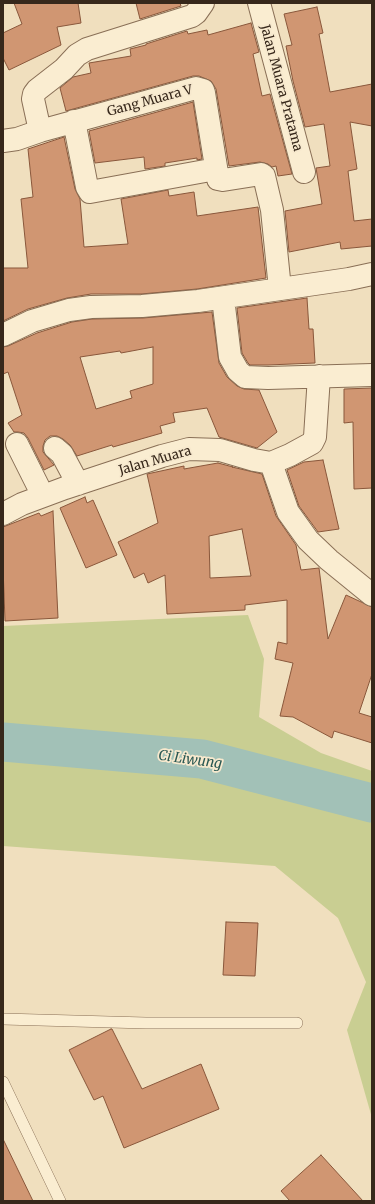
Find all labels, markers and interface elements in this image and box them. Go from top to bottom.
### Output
street label: Jalan Muara Pratama [257,23,305,153]
street label: Gang Muara V [106,82,194,120]
street label: Jalan Muara [117,443,193,479]
water label: Ci Liwung [157,747,223,773]

